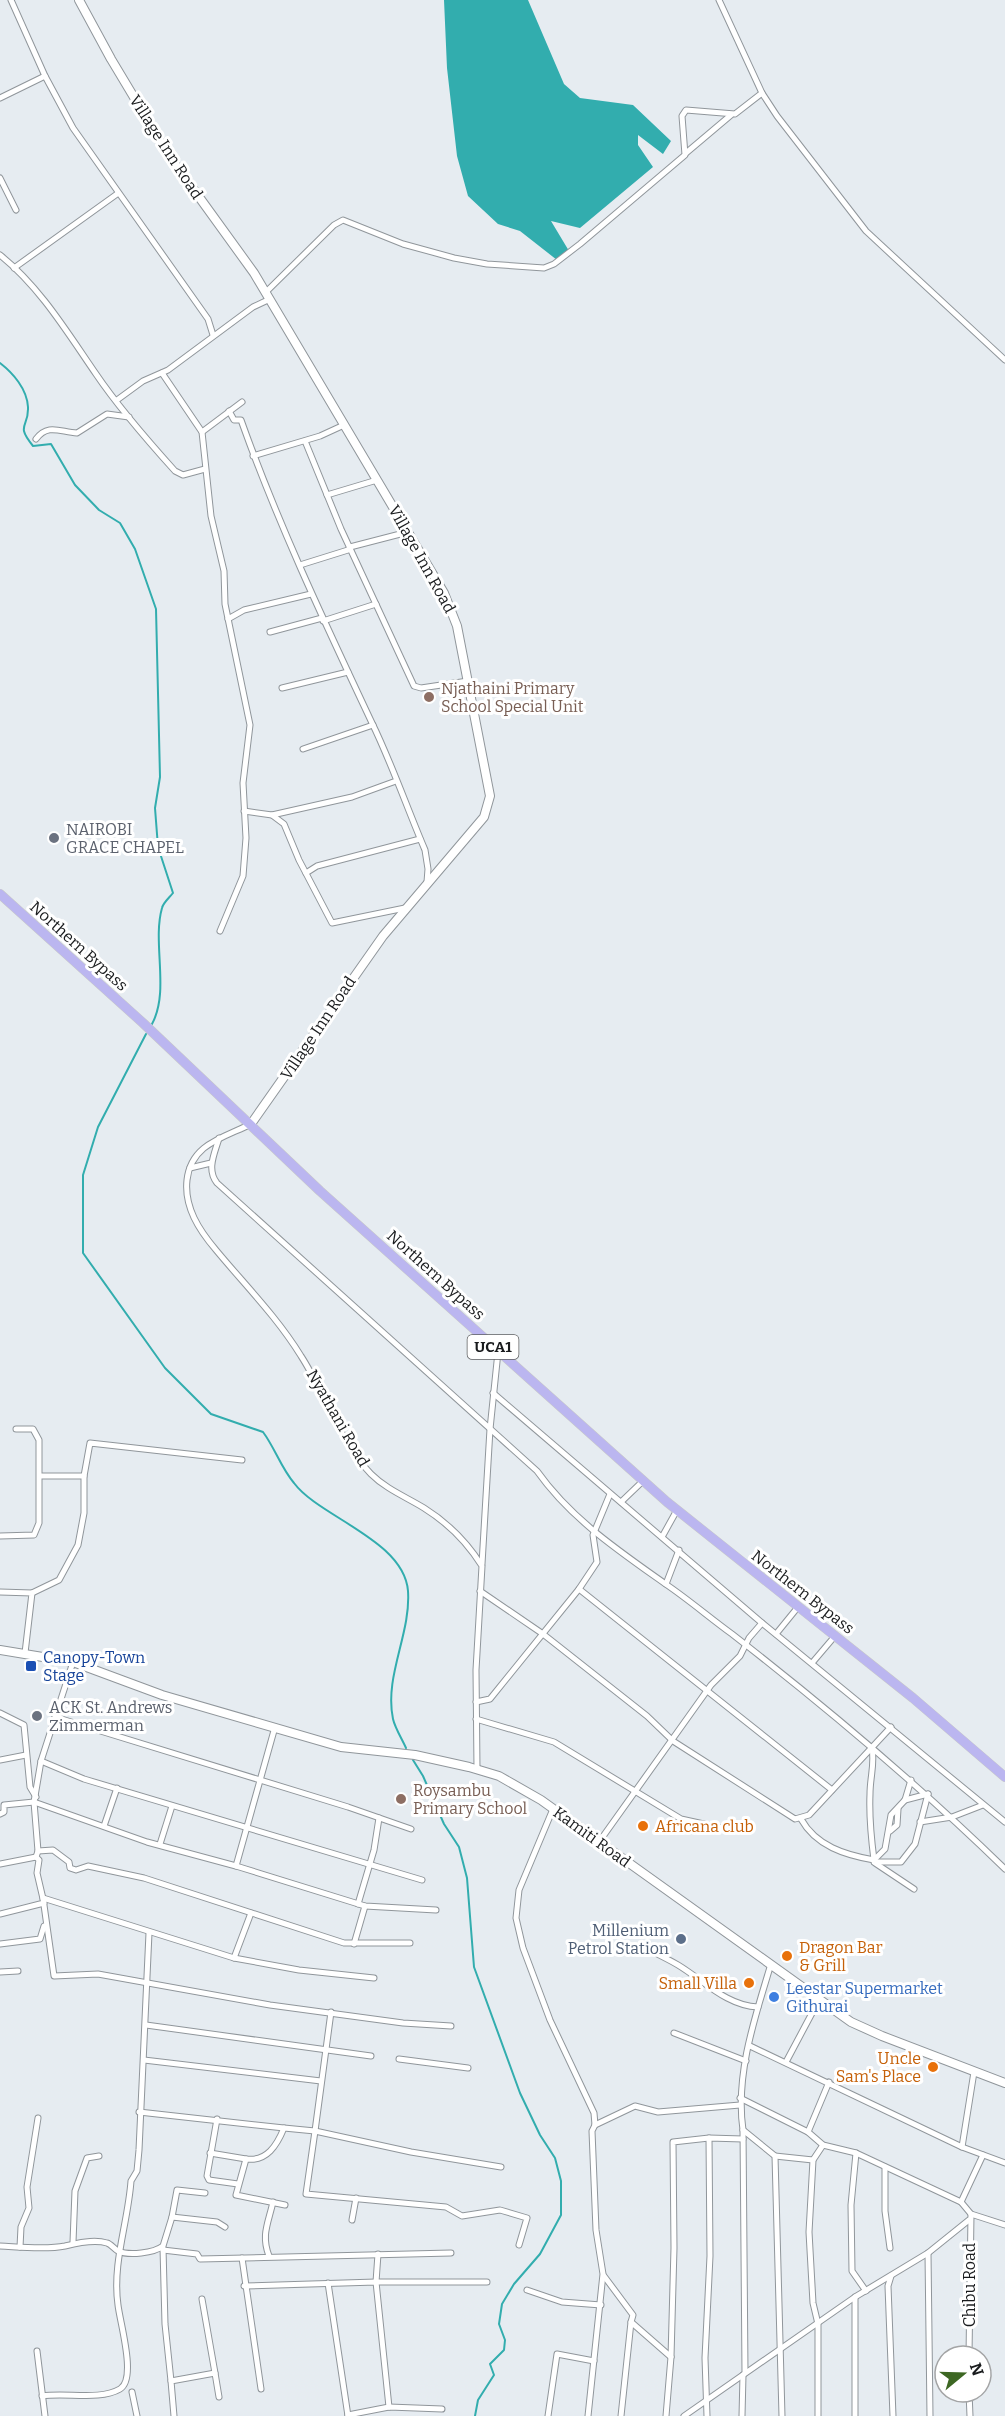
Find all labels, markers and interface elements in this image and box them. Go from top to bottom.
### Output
street label: Village Inn Road [125,91,207,203]
street label: Village Inn Road [385,502,460,617]
place label: Njathaini Primary School Special Unit [441,679,584,716]
marker: Njathaini Primary School Special Unit [422,690,436,704]
place label: NAIROBI GRACE CHAPEL [66,820,184,857]
marker: NAIROBI GRACE CHAPEL [47,831,61,845]
street label: Northern Bypass [26,897,132,995]
street label: Village Inn Road [276,972,360,1083]
street label: Northern Bypass [383,1226,489,1324]
road number: UCA1 [468,1335,518,1359]
street label: Nyathani Road [302,1366,374,1470]
street label: Northern Bypass [748,1546,858,1638]
place label: Canopy-Town Stage [43,1648,145,1685]
marker: Canopy-Town Stage [24,1659,38,1673]
place label: ACK St. Andrews Zimmerman [49,1698,172,1735]
marker: ACK St. Andrews Zimmerman [30,1709,44,1723]
place label: Roysambu Primary School [413,1781,528,1818]
marker: Roysambu Primary School [394,1792,408,1806]
street label: Kamiti Road [550,1803,635,1872]
place label: Africana club [655,1817,754,1836]
marker: Africana club [636,1819,650,1833]
place label: Millenium Petrol Station [568,1921,669,1958]
marker: Millenium Petrol Station [674,1932,688,1946]
place label: Dragon Bar & Grill [799,1938,883,1975]
marker: Dragon Bar & Grill [780,1949,794,1963]
place label: Small Villa [659,1974,737,1993]
marker: Small Villa [742,1976,756,1990]
place label: Leestar Supermarket Githurai [786,1979,943,2016]
marker: Leestar Supermarket Githurai [767,1990,781,2004]
place label: Uncle Sam's Place [836,2049,921,2086]
marker: Uncle Sam's Place [926,2060,940,2074]
street label: Chibu Road [960,2242,979,2327]
north arrow [933,2344,993,2404]
text: N [966,2360,988,2378]

